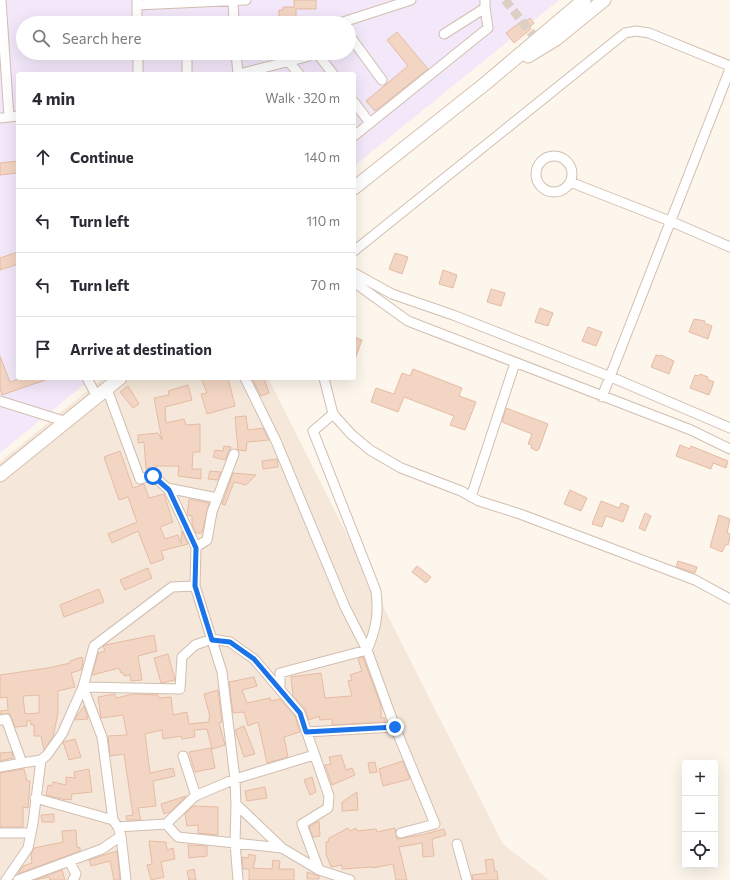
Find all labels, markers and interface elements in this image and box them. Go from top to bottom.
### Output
search box [16,16,356,60]
icon: search [30,27,52,49]
text: Search here [62,29,141,47]
text: 4 min [32,88,75,109]
text: Walk · 320 m [265,90,340,106]
icon: ahead [32,146,54,168]
text: Continue [70,148,134,166]
text: 140 m [304,149,340,165]
icon: left [32,210,54,232]
text: Turn left [70,212,129,230]
text: 110 m [307,213,340,229]
icon: left [32,274,54,296]
text: Turn left [70,276,129,294]
text: 70 m [311,277,340,293]
icon: arrive [32,338,54,360]
text: Arrive at destination [70,340,212,358]
route start [144,467,162,485]
route end [386,718,404,736]
map controls [682,760,718,868]
button: + [682,760,718,796]
button: − [682,796,718,832]
button: locate [682,832,718,868]

